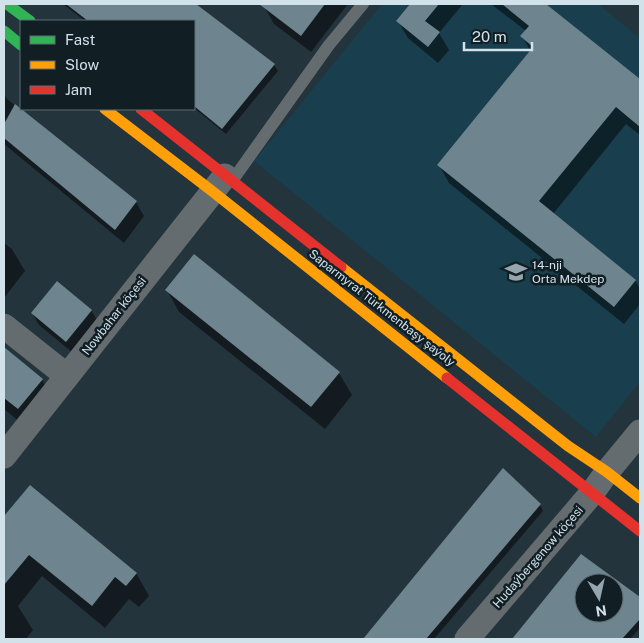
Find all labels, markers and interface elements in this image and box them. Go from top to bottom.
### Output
legend [20,20,195,110]
scale bar [464,20,532,52]
text: 20 m [472,28,507,45]
text: Fast [65,31,95,48]
text: Slow [65,56,100,73]
text: Jam [65,81,92,98]
street label: Saparmyrat Türkmenbaşy şaýoly [306,247,458,370]
place label: 14-nji Orta Mekdep [532,258,604,286]
school or university icon: 14-nji Orta Mekdep [503,259,529,285]
street label: Nowbahar köçesi [79,274,149,358]
street label: Hudaýbergenow köçesi [490,503,586,611]
north arrow [574,573,624,623]
text: N [594,602,608,620]

